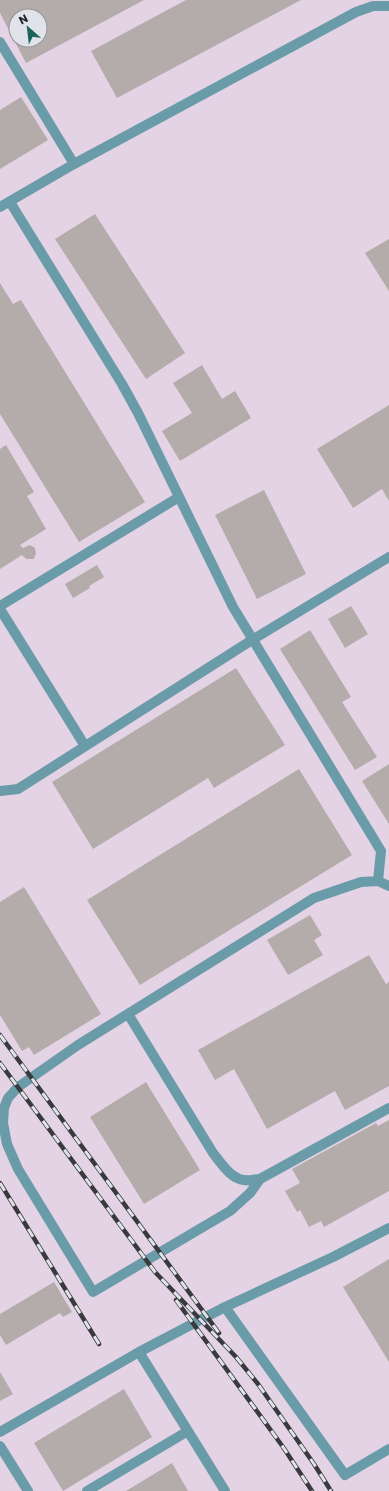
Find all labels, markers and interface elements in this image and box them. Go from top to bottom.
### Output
north arrow [8,8,48,48]
text: N [16,10,31,28]

